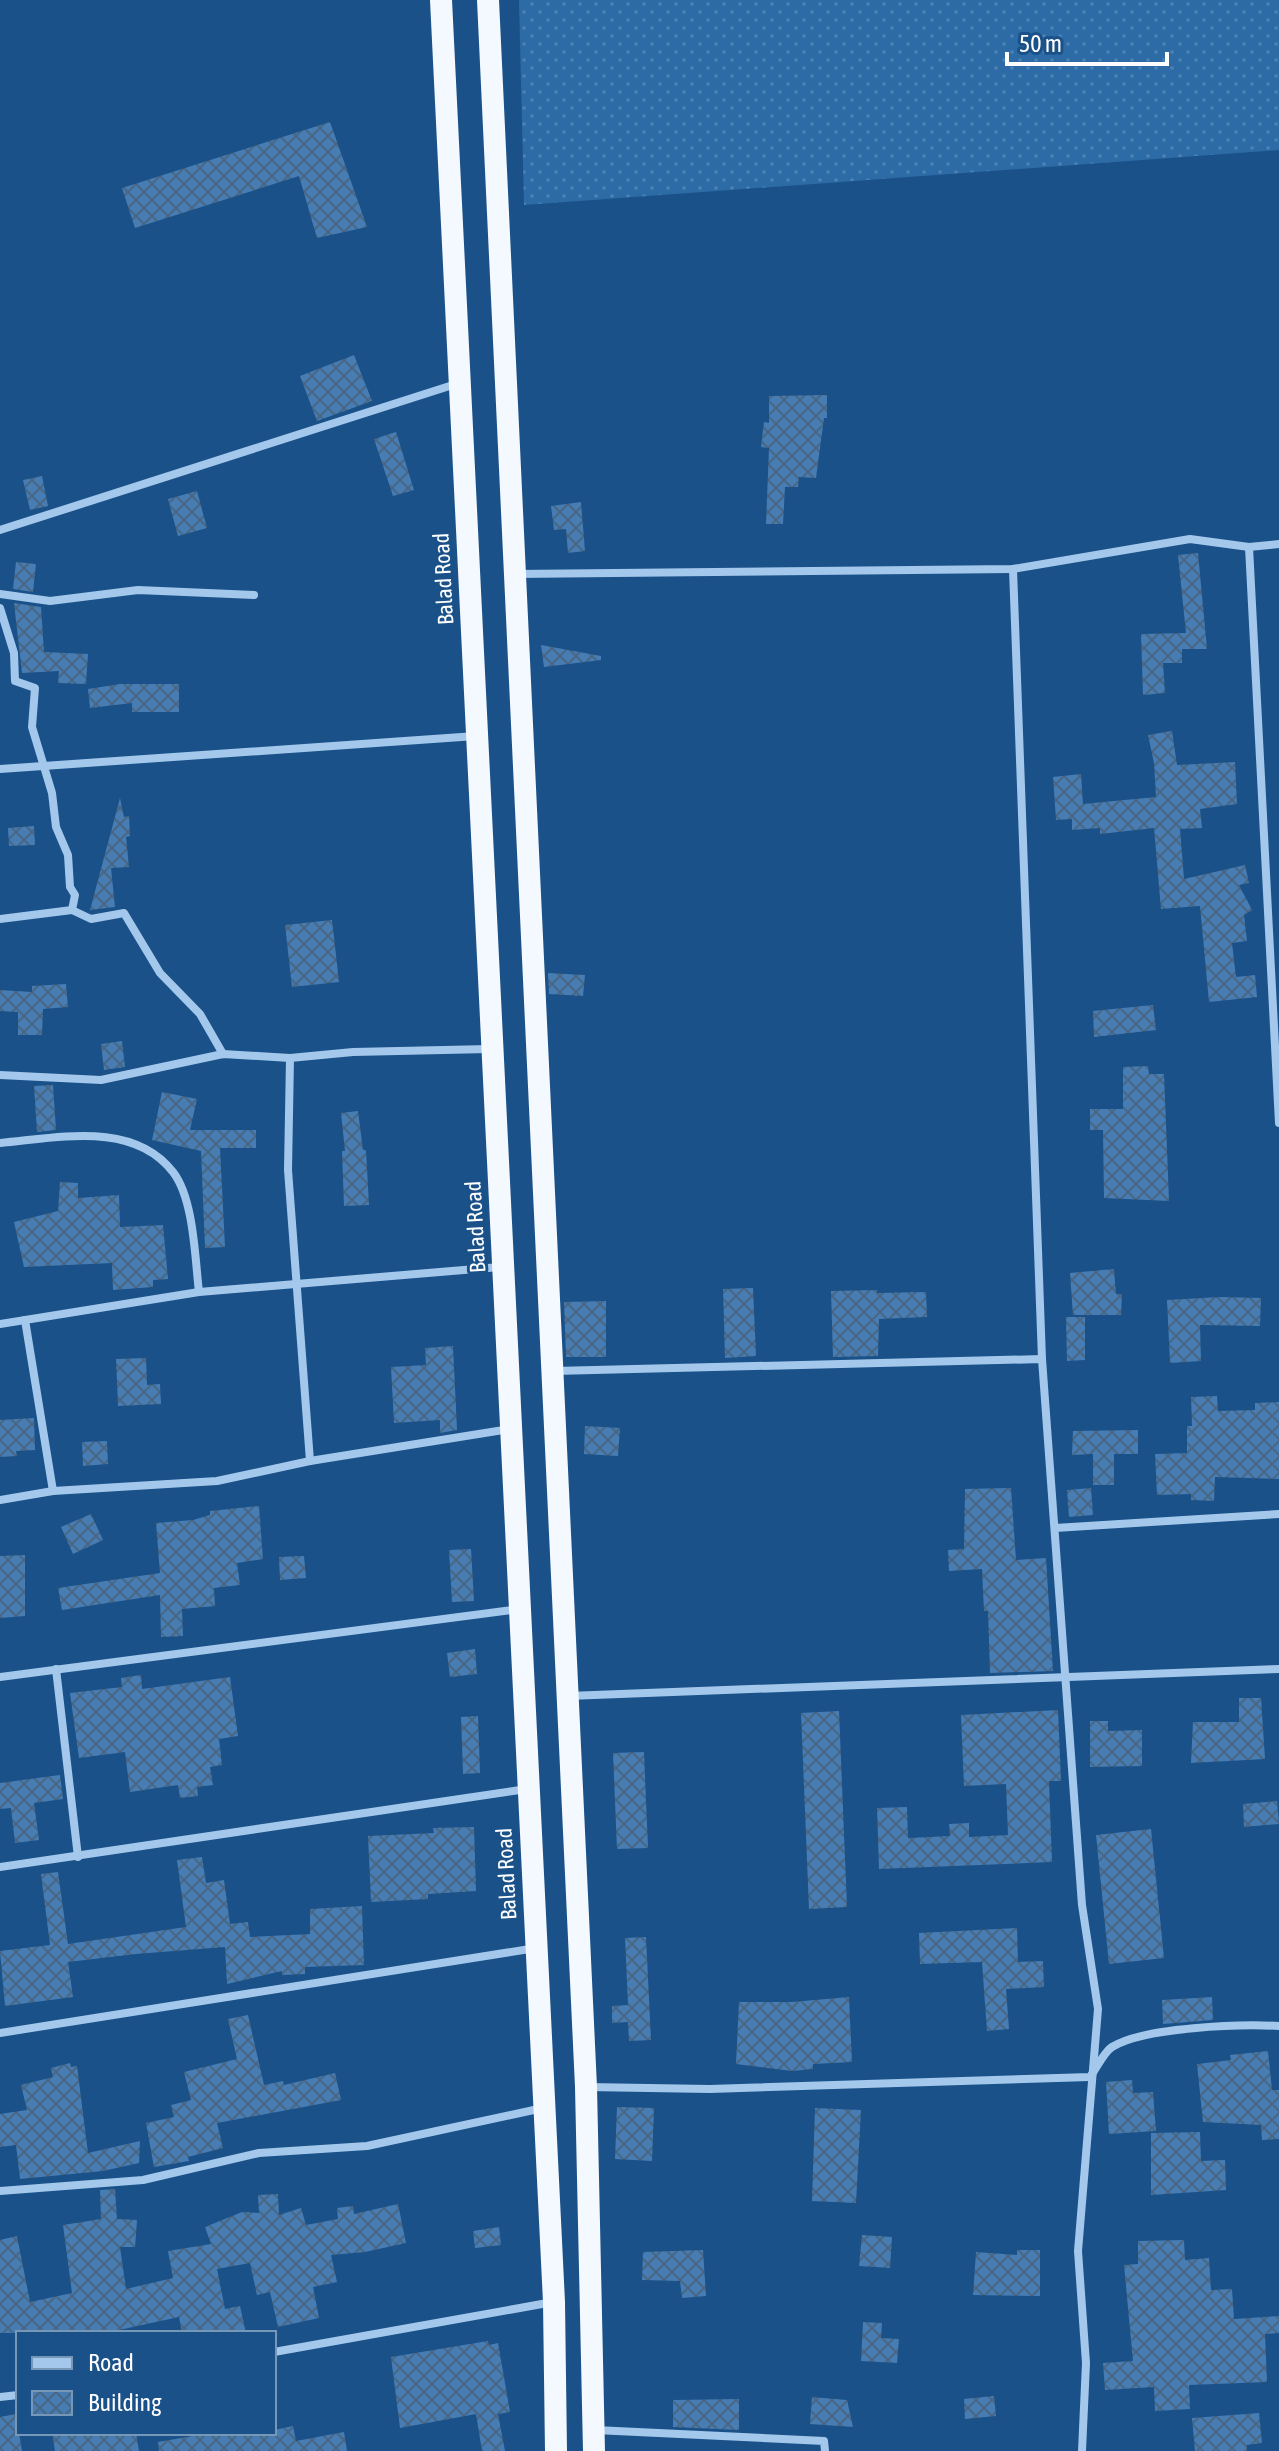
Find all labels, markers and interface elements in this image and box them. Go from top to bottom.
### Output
scale bar [1007,16,1167,66]
text: 50 m [1019,30,1062,57]
street label: Balad Road [428,532,458,626]
street label: Balad Road [460,1180,490,1274]
street label: Balad Road [491,1827,521,1921]
legend [16,2331,276,2435]
text: Road [88,2349,134,2376]
text: Building [88,2389,162,2416]

